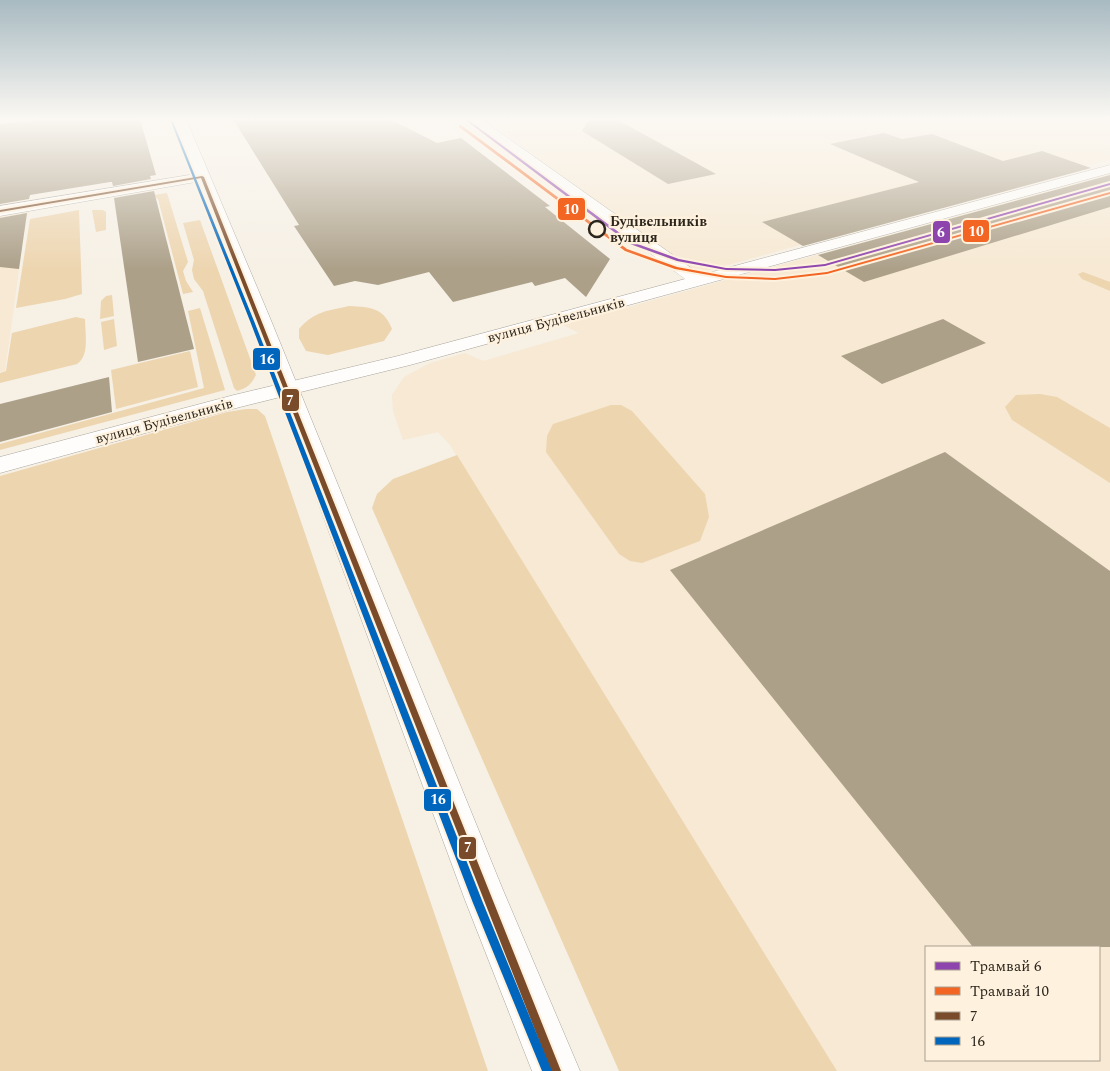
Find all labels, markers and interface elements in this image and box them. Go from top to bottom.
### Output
line badge: 10 [557,197,586,221]
text: 10 [563,199,579,220]
place label: Будівельників вулиця [610,211,707,248]
line badge: 10 [962,219,990,243]
marker: Будівельників вулиця [588,220,606,238]
line badge: 6 [932,220,951,244]
text: 10 [968,221,984,242]
text: 6 [937,222,945,243]
street label: вулиця Будівельників [485,292,627,348]
line badge: 16 [252,347,281,371]
text: 16 [259,349,275,370]
line badge: 7 [281,388,300,412]
text: 7 [286,390,294,411]
street label: вулиця Будівельників [93,393,235,449]
line badge: 16 [423,788,452,812]
text: 16 [430,789,446,810]
line badge: 7 [458,836,477,860]
text: 7 [464,837,472,858]
legend [925,946,1100,1061]
text: Трамвай 6 [970,955,1042,978]
text: Трамвай 10 [970,980,1049,1003]
text: 7 [970,1005,978,1028]
text: 16 [970,1030,986,1053]

